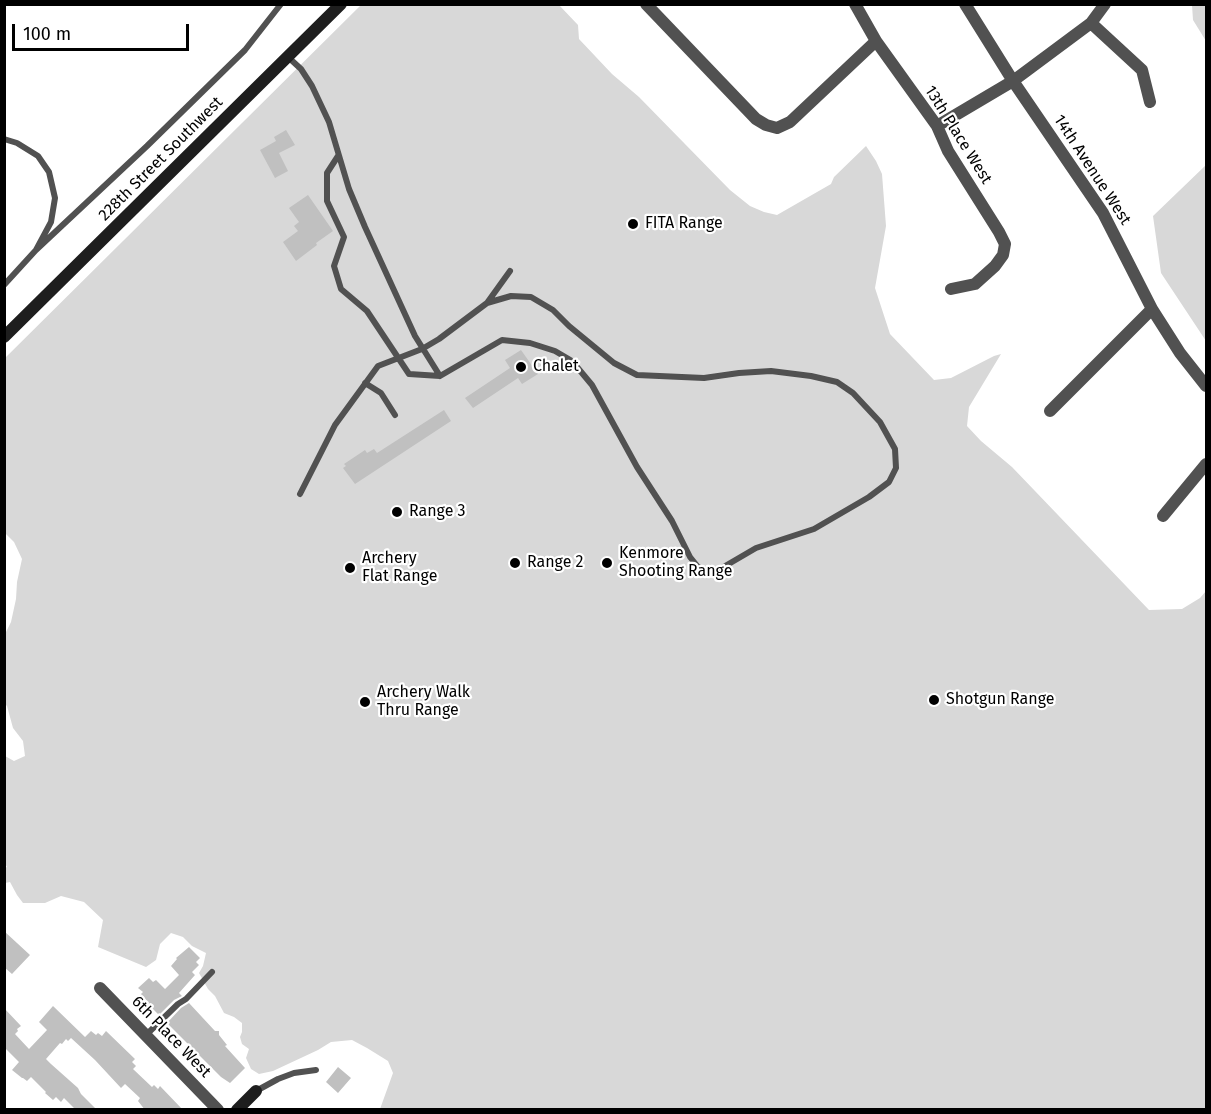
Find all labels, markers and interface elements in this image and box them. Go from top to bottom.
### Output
scale bar [15,12,192,50]
text: 100 m [23,23,71,45]
street label: 13th Place West [920,82,996,188]
street label: 228th Street Southwest [95,93,227,225]
street label: 14th Avenue West [1049,111,1135,229]
place label: FITA Range [645,214,723,234]
marker: FITA Range [626,217,640,231]
place label: Chalet [533,357,579,377]
marker: Chalet [514,360,528,374]
place label: Range 3 [409,502,466,522]
marker: Range 3 [390,505,404,519]
place label: Kenmore Shooting Range [619,544,732,582]
place label: Archery Flat Range [362,549,437,587]
place label: Range 2 [527,553,584,573]
marker: Range 2 [508,556,522,570]
marker: Kenmore Shooting Range [600,556,614,570]
marker: Archery Flat Range [343,561,357,575]
place label: Archery Walk Thru Range [377,683,470,721]
place label: Shotgun Range [946,690,1054,710]
marker: Shotgun Range [927,693,941,707]
marker: Archery Walk Thru Range [358,695,372,709]
street label: 6th Place West [127,992,215,1082]

